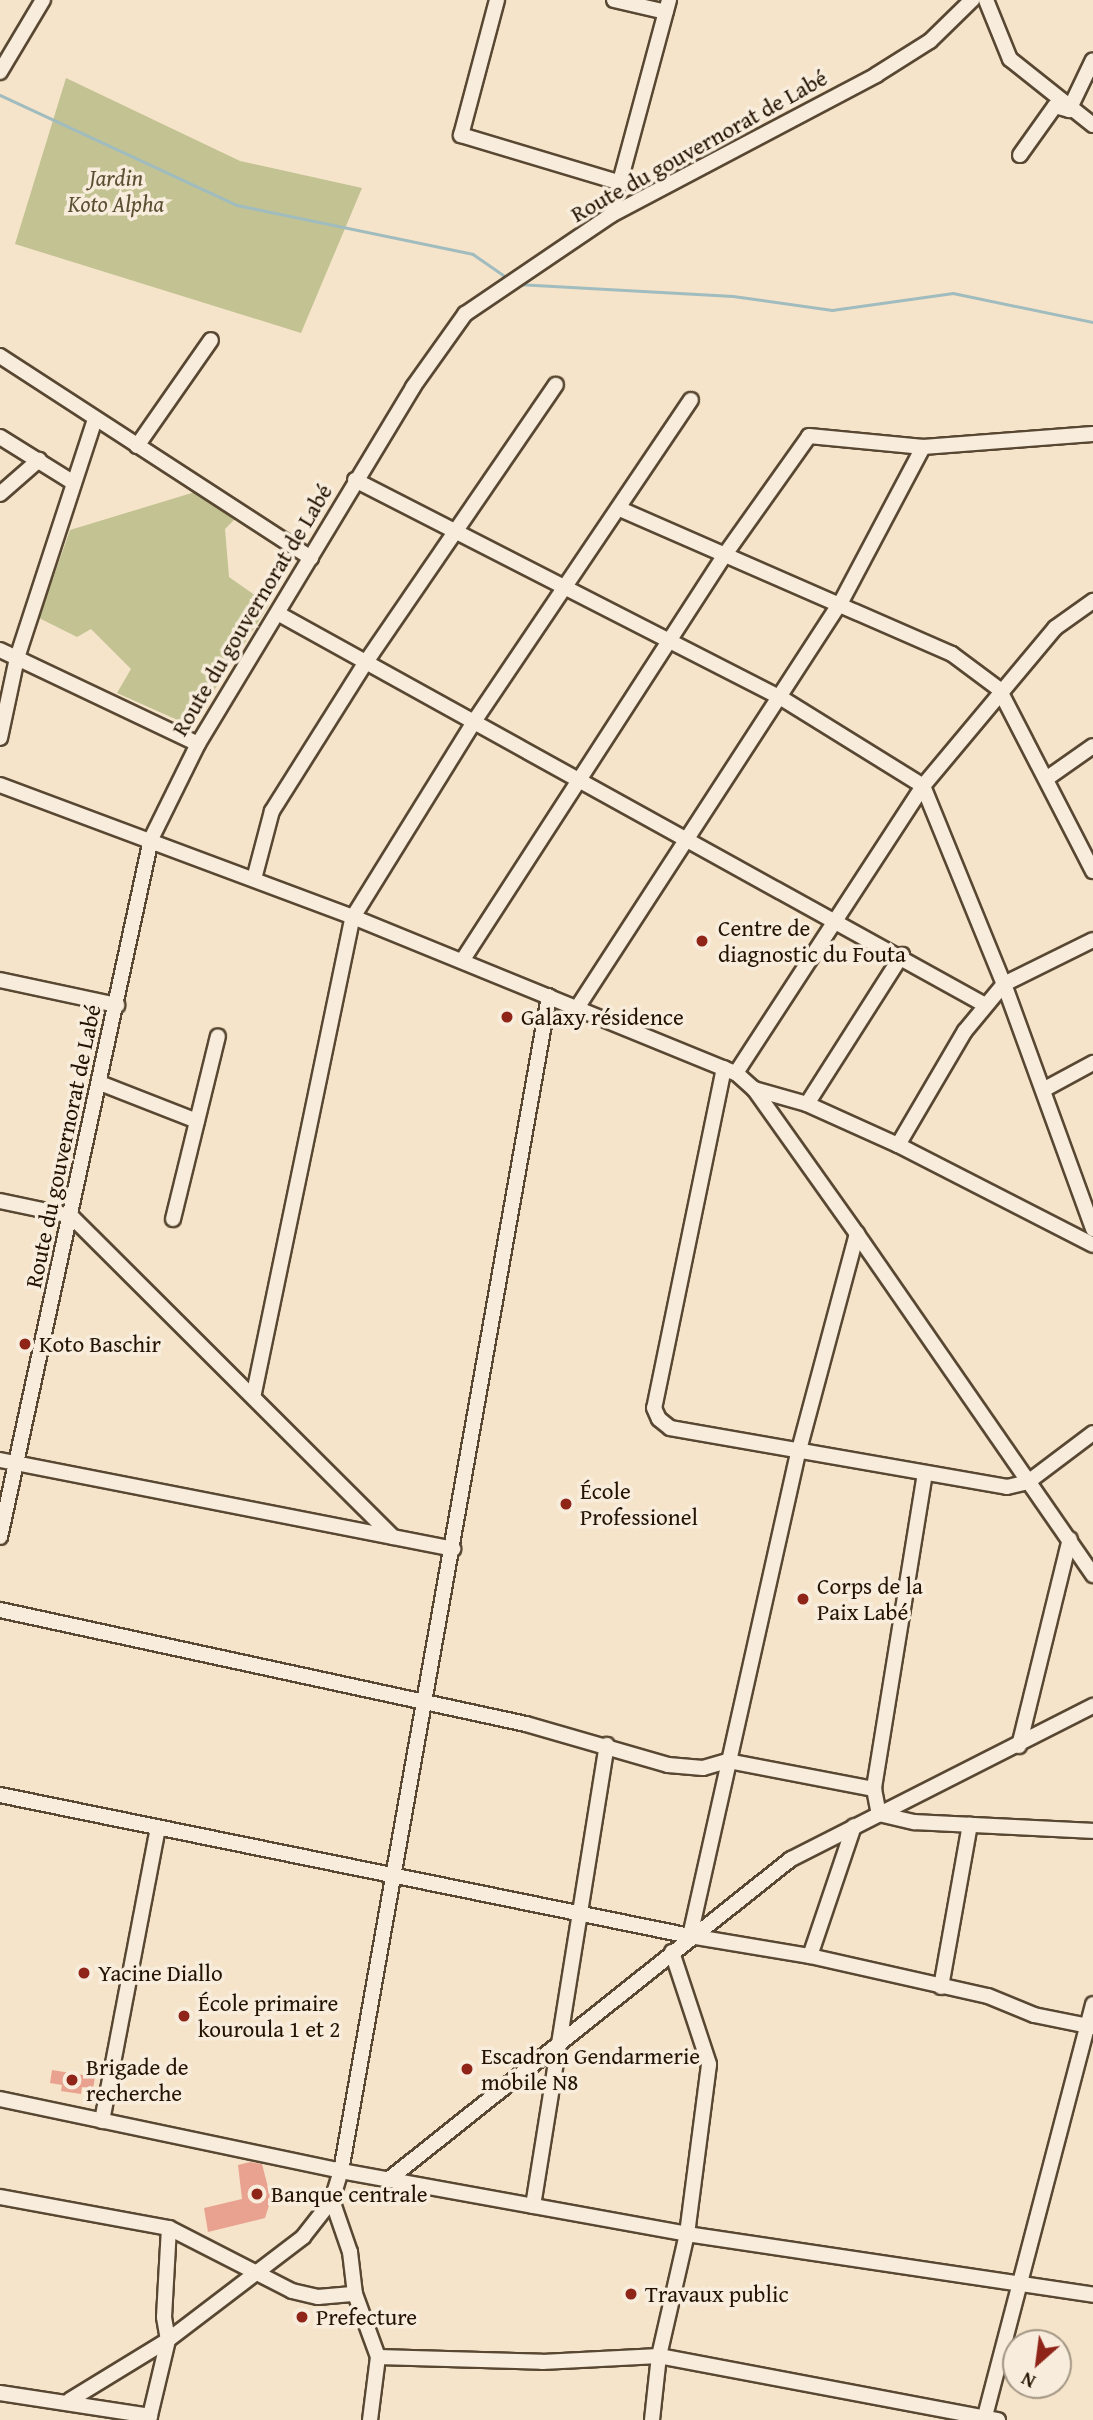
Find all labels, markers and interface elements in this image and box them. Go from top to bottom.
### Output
street label: Route du gouvernorat de Labé [566,64,832,228]
park label: Jardin Koto Alpha [68,164,164,218]
street label: Route du gouvernorat de Labé [166,479,338,741]
place label: Centre de diagnostic du Fouta [718,914,906,968]
marker: Centre de diagnostic du Fouta [692,931,712,951]
street label: Route du gouvernorat de Labé [19,1002,107,1290]
place label: Galaxy résidence [521,1003,684,1031]
marker: Galaxy résidence [499,1009,515,1025]
place label: Koto Baschir [39,1330,161,1358]
marker: Koto Baschir [17,1336,33,1352]
place label: École Professionel [580,1477,698,1531]
marker: École Professionel [558,1496,574,1512]
place label: Corps de la Paix Labé [817,1572,923,1626]
marker: Corps de la Paix Labé [795,1591,811,1607]
place label: Yacine Diallo [98,1959,223,1987]
marker: Yacine Diallo [76,1965,92,1981]
place label: École primaire kouroula 1 et 2 [198,1989,340,2043]
marker: École primaire kouroula 1 et 2 [176,2008,192,2024]
place label: Escadron Gendarmerie mobile N8 [481,2042,700,2096]
place label: Brigade de recherche [86,2053,188,2107]
marker: Escadron Gendarmerie mobile N8 [459,2061,475,2077]
marker: Brigade de recherche [64,2072,80,2088]
place label: Banque centrale [271,2180,428,2208]
marker: Banque centrale [249,2186,265,2202]
place label: Travaux public [645,2280,789,2308]
marker: Travaux public [623,2286,639,2302]
place label: Prefecture [316,2303,417,2331]
marker: Prefecture [294,2309,310,2325]
north arrow [1002,2329,1072,2399]
text: N [1016,2365,1040,2396]

